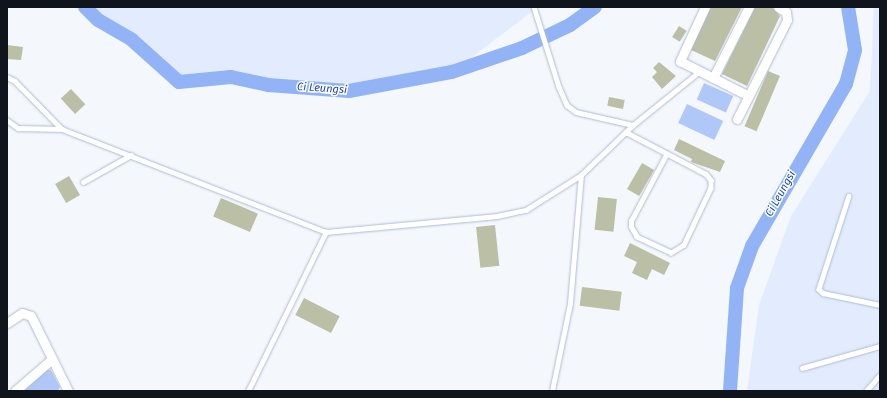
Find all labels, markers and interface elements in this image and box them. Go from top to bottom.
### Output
water label: Ci Leungsi [297,81,347,97]
water label: Ci Leungsi [763,169,799,219]

